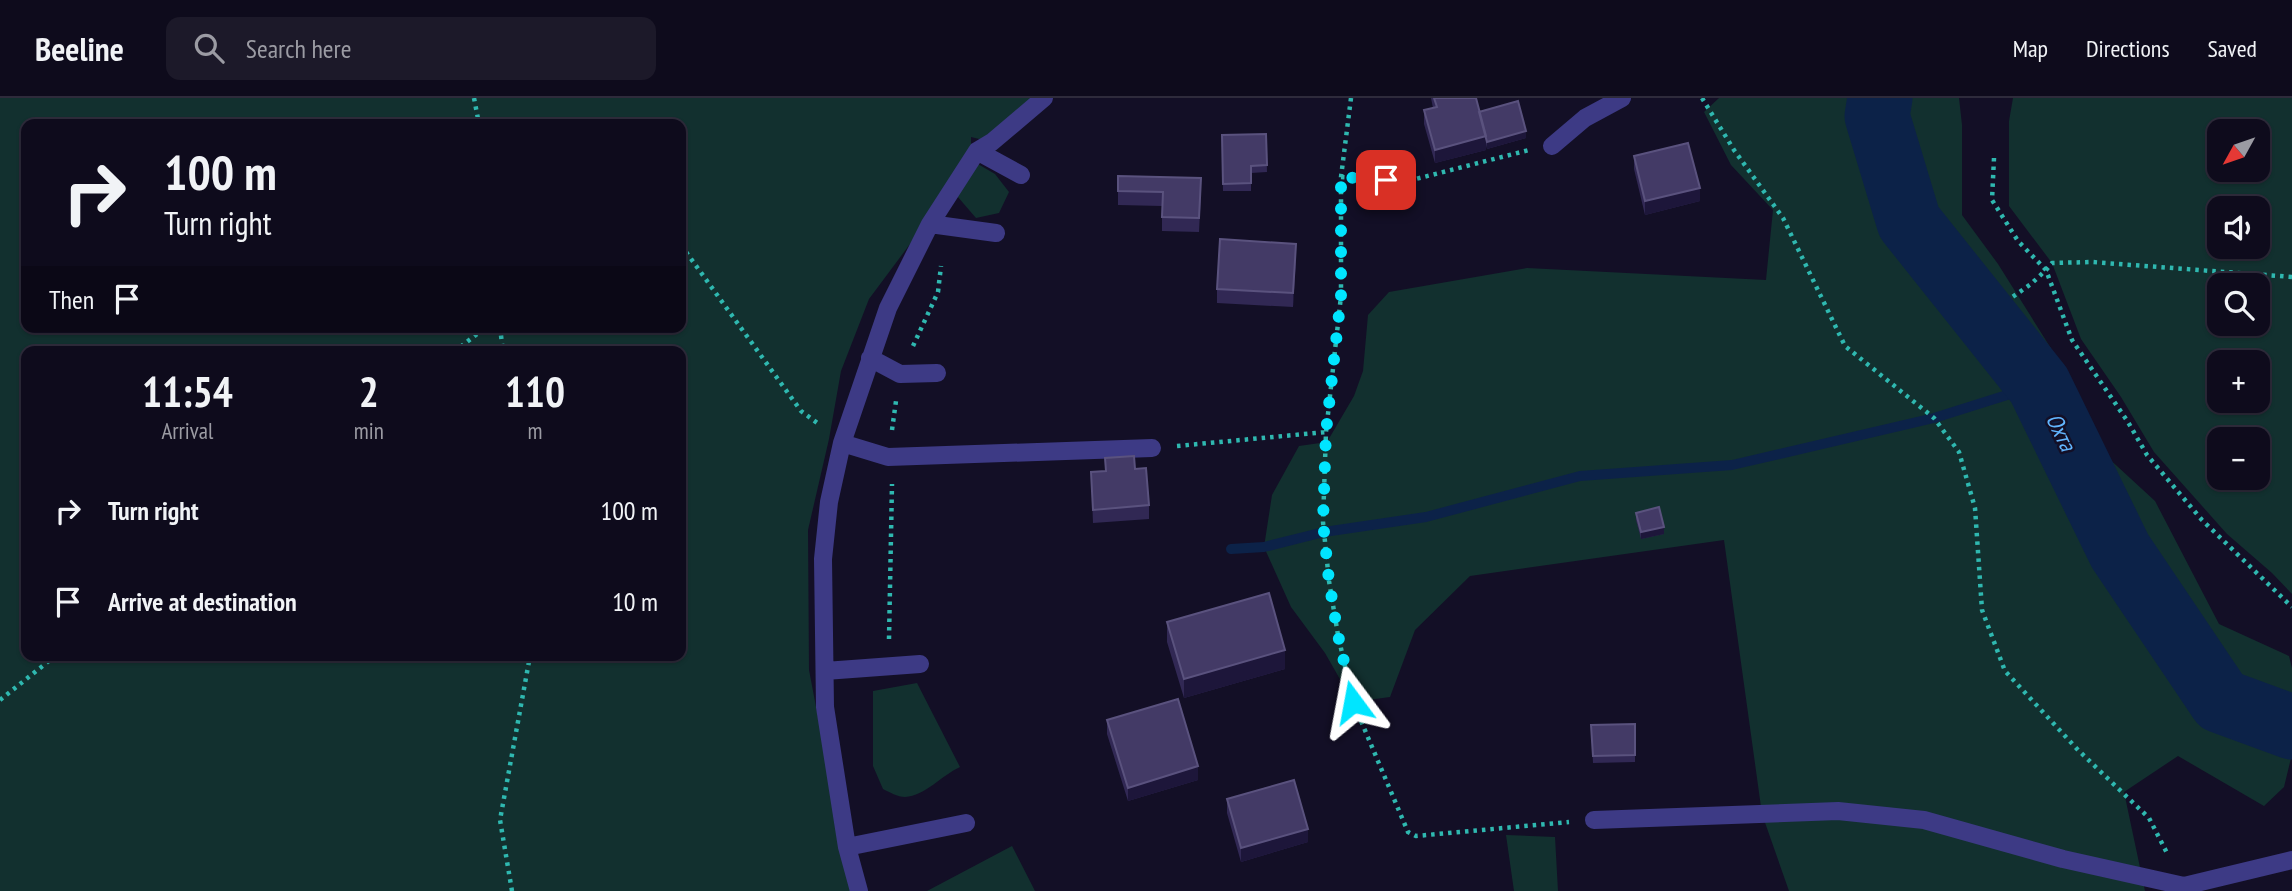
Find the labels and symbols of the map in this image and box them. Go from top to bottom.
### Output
north arrow [2207,119,2270,182]
pin [1356,150,1416,210]
water label: Охта [2040,408,2084,457]
position arrow [1316,665,1390,739]

